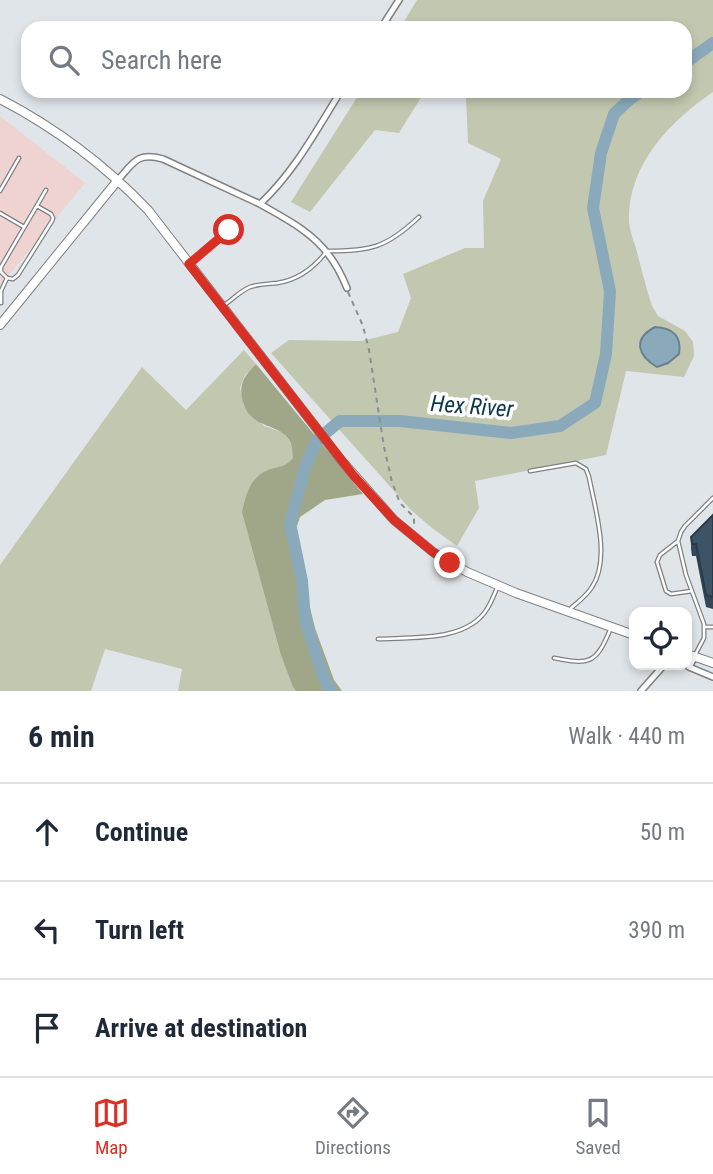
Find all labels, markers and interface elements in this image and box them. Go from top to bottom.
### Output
search box [21,21,692,98]
icon: search [45,41,83,79]
text: Search here [101,45,222,75]
route start [213,214,244,245]
water label: Hex River [430,390,515,423]
route end [434,547,465,578]
map controls [629,607,692,670]
button: locate [629,607,692,670]
text: 6 min [28,719,95,754]
text: Walk · 440 m [568,723,685,750]
icon: ahead [28,813,66,851]
text: Continue [95,817,188,847]
text: 50 m [640,819,685,846]
icon: left [28,911,66,949]
text: Turn left [95,915,184,945]
text: 390 m [628,917,685,944]
icon: arrive [28,1009,66,1047]
text: Arrive at destination [95,1013,307,1043]
tab: Map [92,1094,130,1159]
tab: Directions [315,1094,391,1159]
tab: Saved [575,1094,621,1159]

